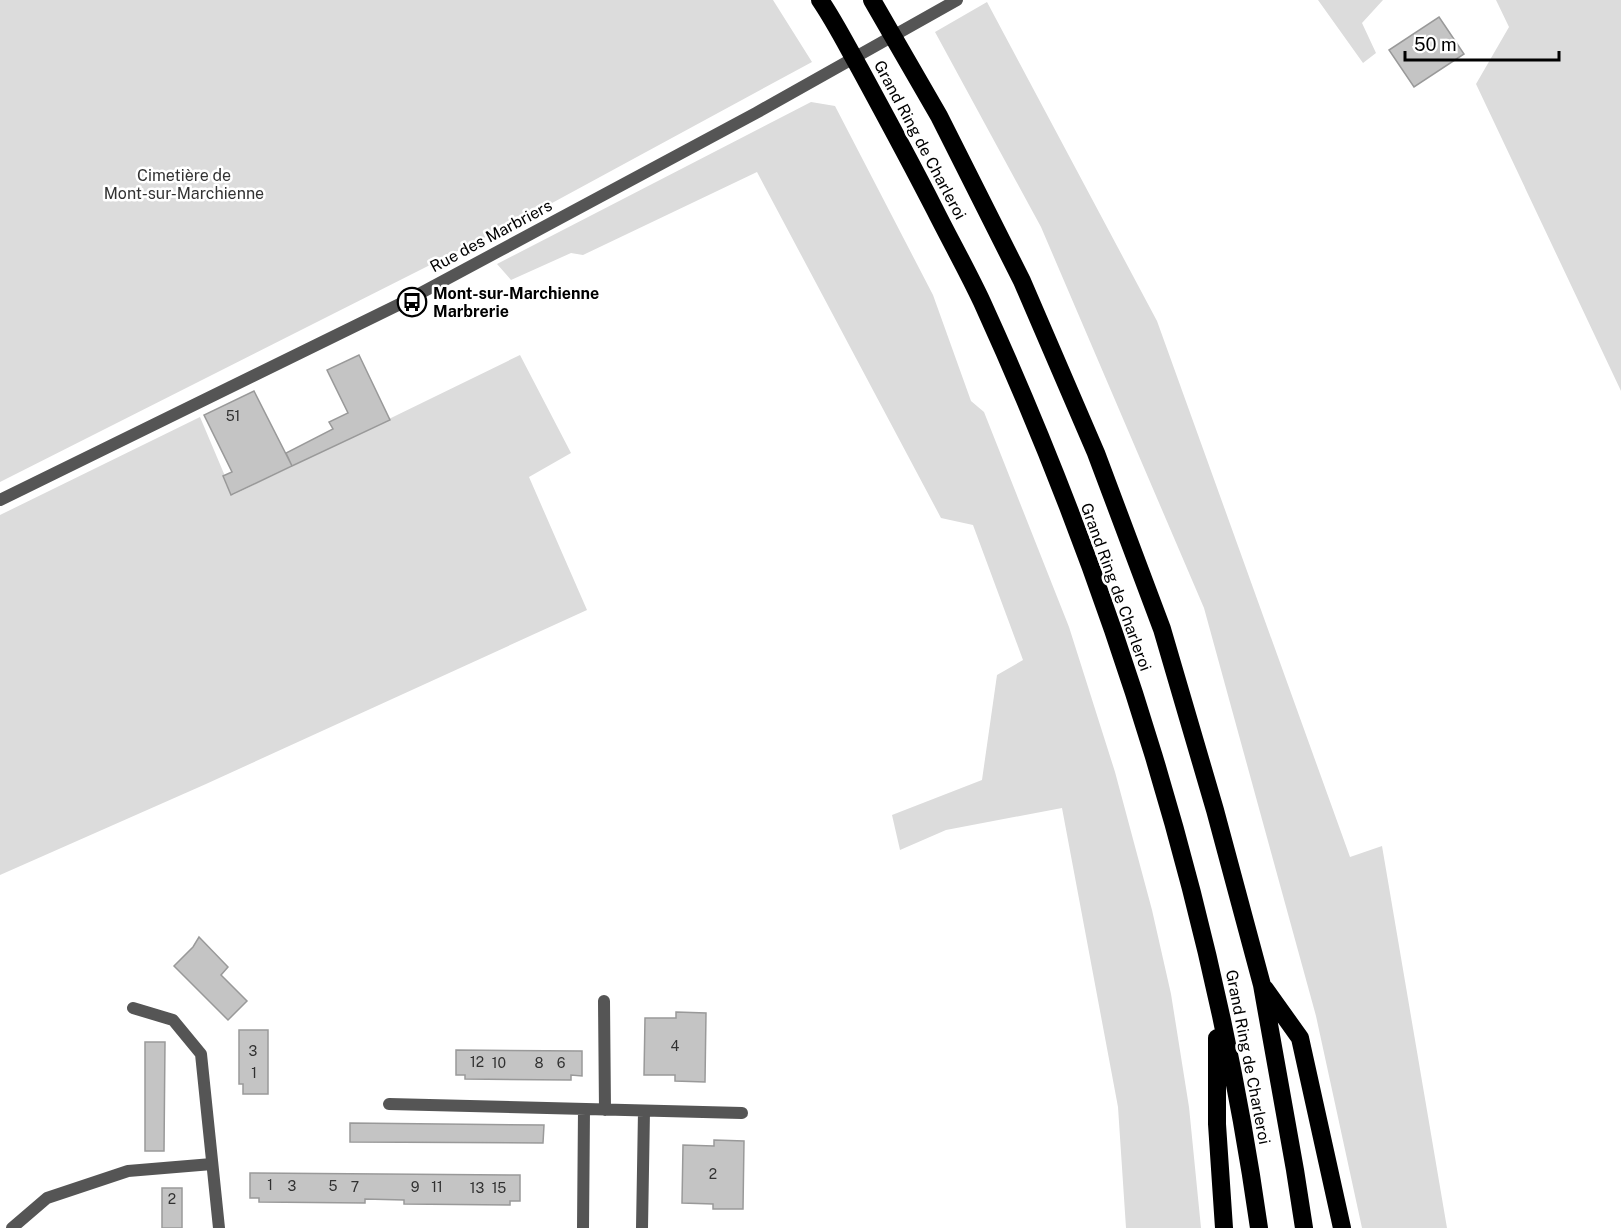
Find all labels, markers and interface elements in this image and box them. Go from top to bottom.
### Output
scale bar [1405,24,1560,62]
text: 50 m [1414,34,1457,55]
street label: Grand Ring de Charleroi [870,57,970,223]
park label: Cimetière de Mont-sur-Marchienne [104,166,264,203]
street label: Rue des Marbriers [427,196,555,276]
place label: Mont-sur-Marchienne Marbrerie [433,284,599,321]
bus stop icon: Mont-sur-Marchienne Marbrerie [396,286,428,318]
house number: 51 [226,408,240,424]
street label: Grand Ring de Charleroi [1077,500,1155,674]
street label: Grand Ring de Charleroi [1222,968,1274,1146]
house number: 4 [671,1038,680,1054]
house number: 3 [249,1043,258,1059]
house number: 12 [470,1054,484,1070]
house number: 10 [492,1055,506,1071]
house number: 8 [534,1055,544,1071]
house number: 6 [557,1055,566,1071]
house number: 1 [251,1065,257,1081]
house number: 2 [709,1166,717,1182]
house number: 1 [267,1177,273,1193]
house number: 3 [288,1178,297,1194]
house number: 5 [329,1178,338,1194]
house number: 7 [351,1179,359,1195]
house number: 9 [411,1179,420,1195]
house number: 11 [431,1179,443,1195]
house number: 13 [470,1180,484,1196]
house number: 15 [492,1180,506,1196]
house number: 2 [168,1191,176,1207]

